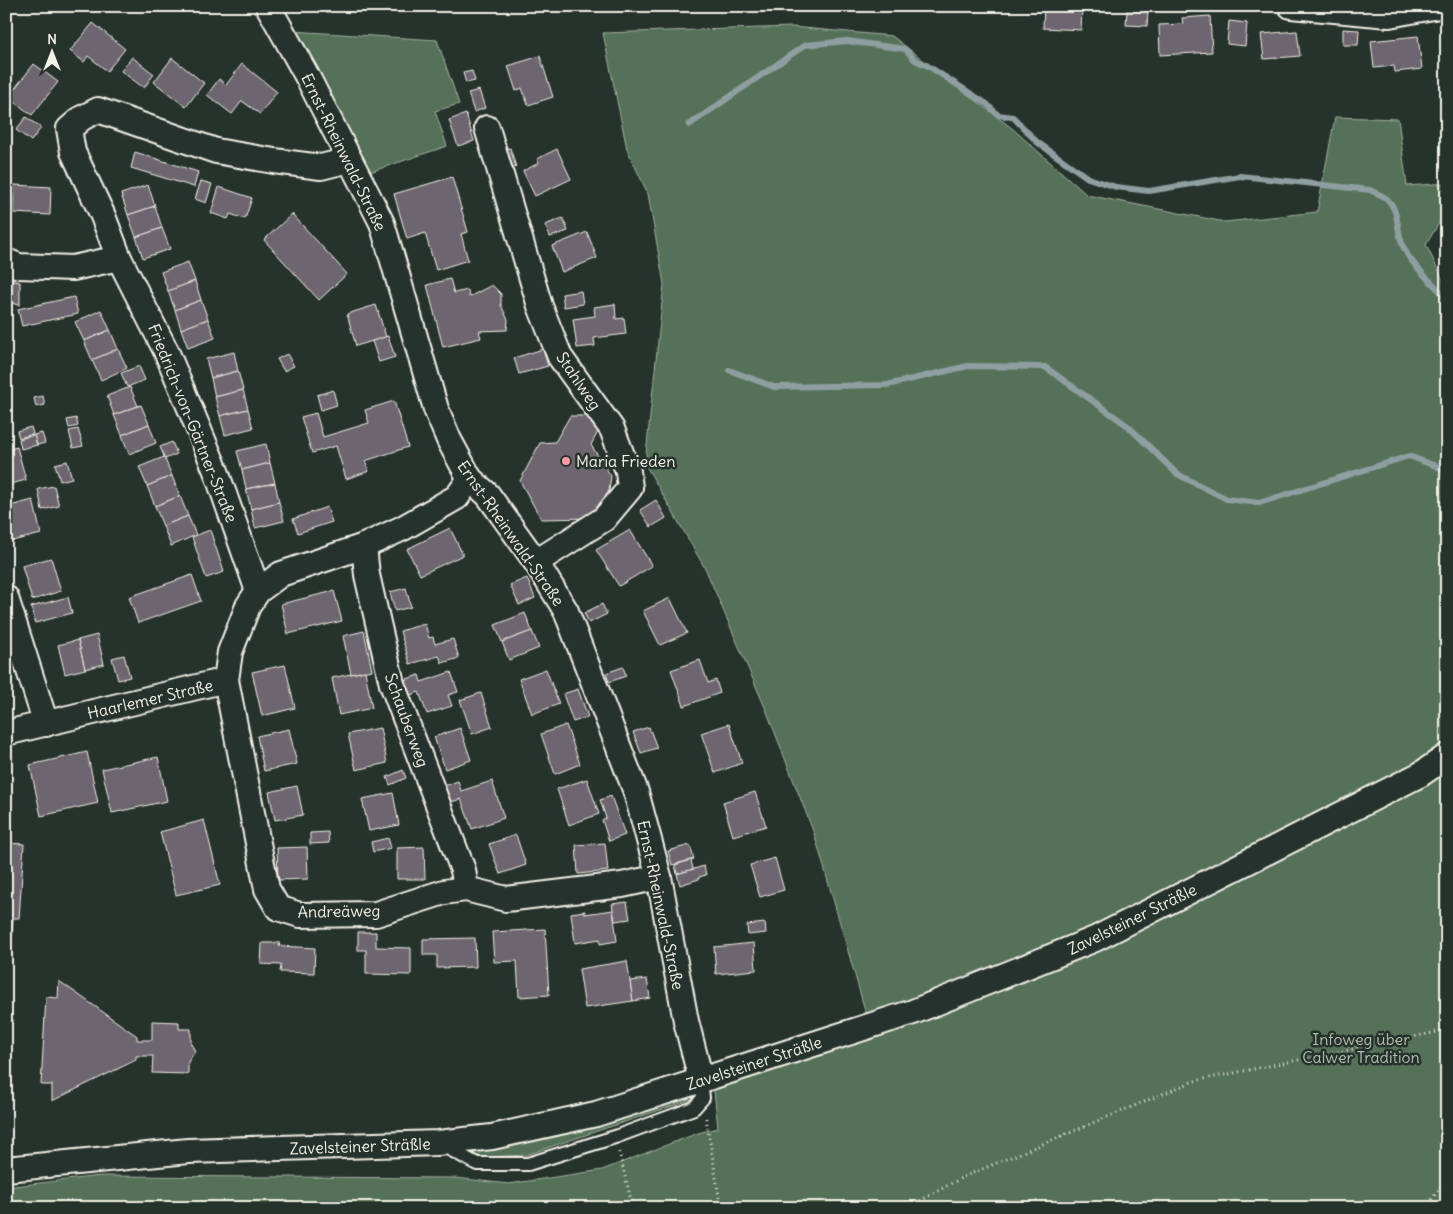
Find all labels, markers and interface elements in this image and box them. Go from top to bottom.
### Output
north arrow [28,28,78,78]
text: N [47,30,57,48]
street label: Ernst-Rheinwald-Straße [297,70,391,234]
street label: Friedrich-von-Gärtner-Straße [144,321,242,525]
street label: Stahlweg [552,348,606,414]
place label: Maria Frieden [576,451,675,471]
marker: Maria Frieden [560,455,572,467]
street label: Ernst-Rheinwald-Straße [453,456,569,610]
street label: Schauberweg [381,670,433,770]
street label: Haarlemer Straße [85,675,215,723]
street label: Ernst-Rheinwald-Straße [633,818,689,992]
street label: Zavelsteiner Sträßle [1064,879,1200,959]
street label: Andreäweg [297,900,381,922]
park label: Infoweg über Calwer Tradition [1302,1029,1420,1067]
street label: Zavelsteiner Sträßle [684,1032,824,1094]
street label: Zavelsteiner Sträßle [289,1134,431,1158]

